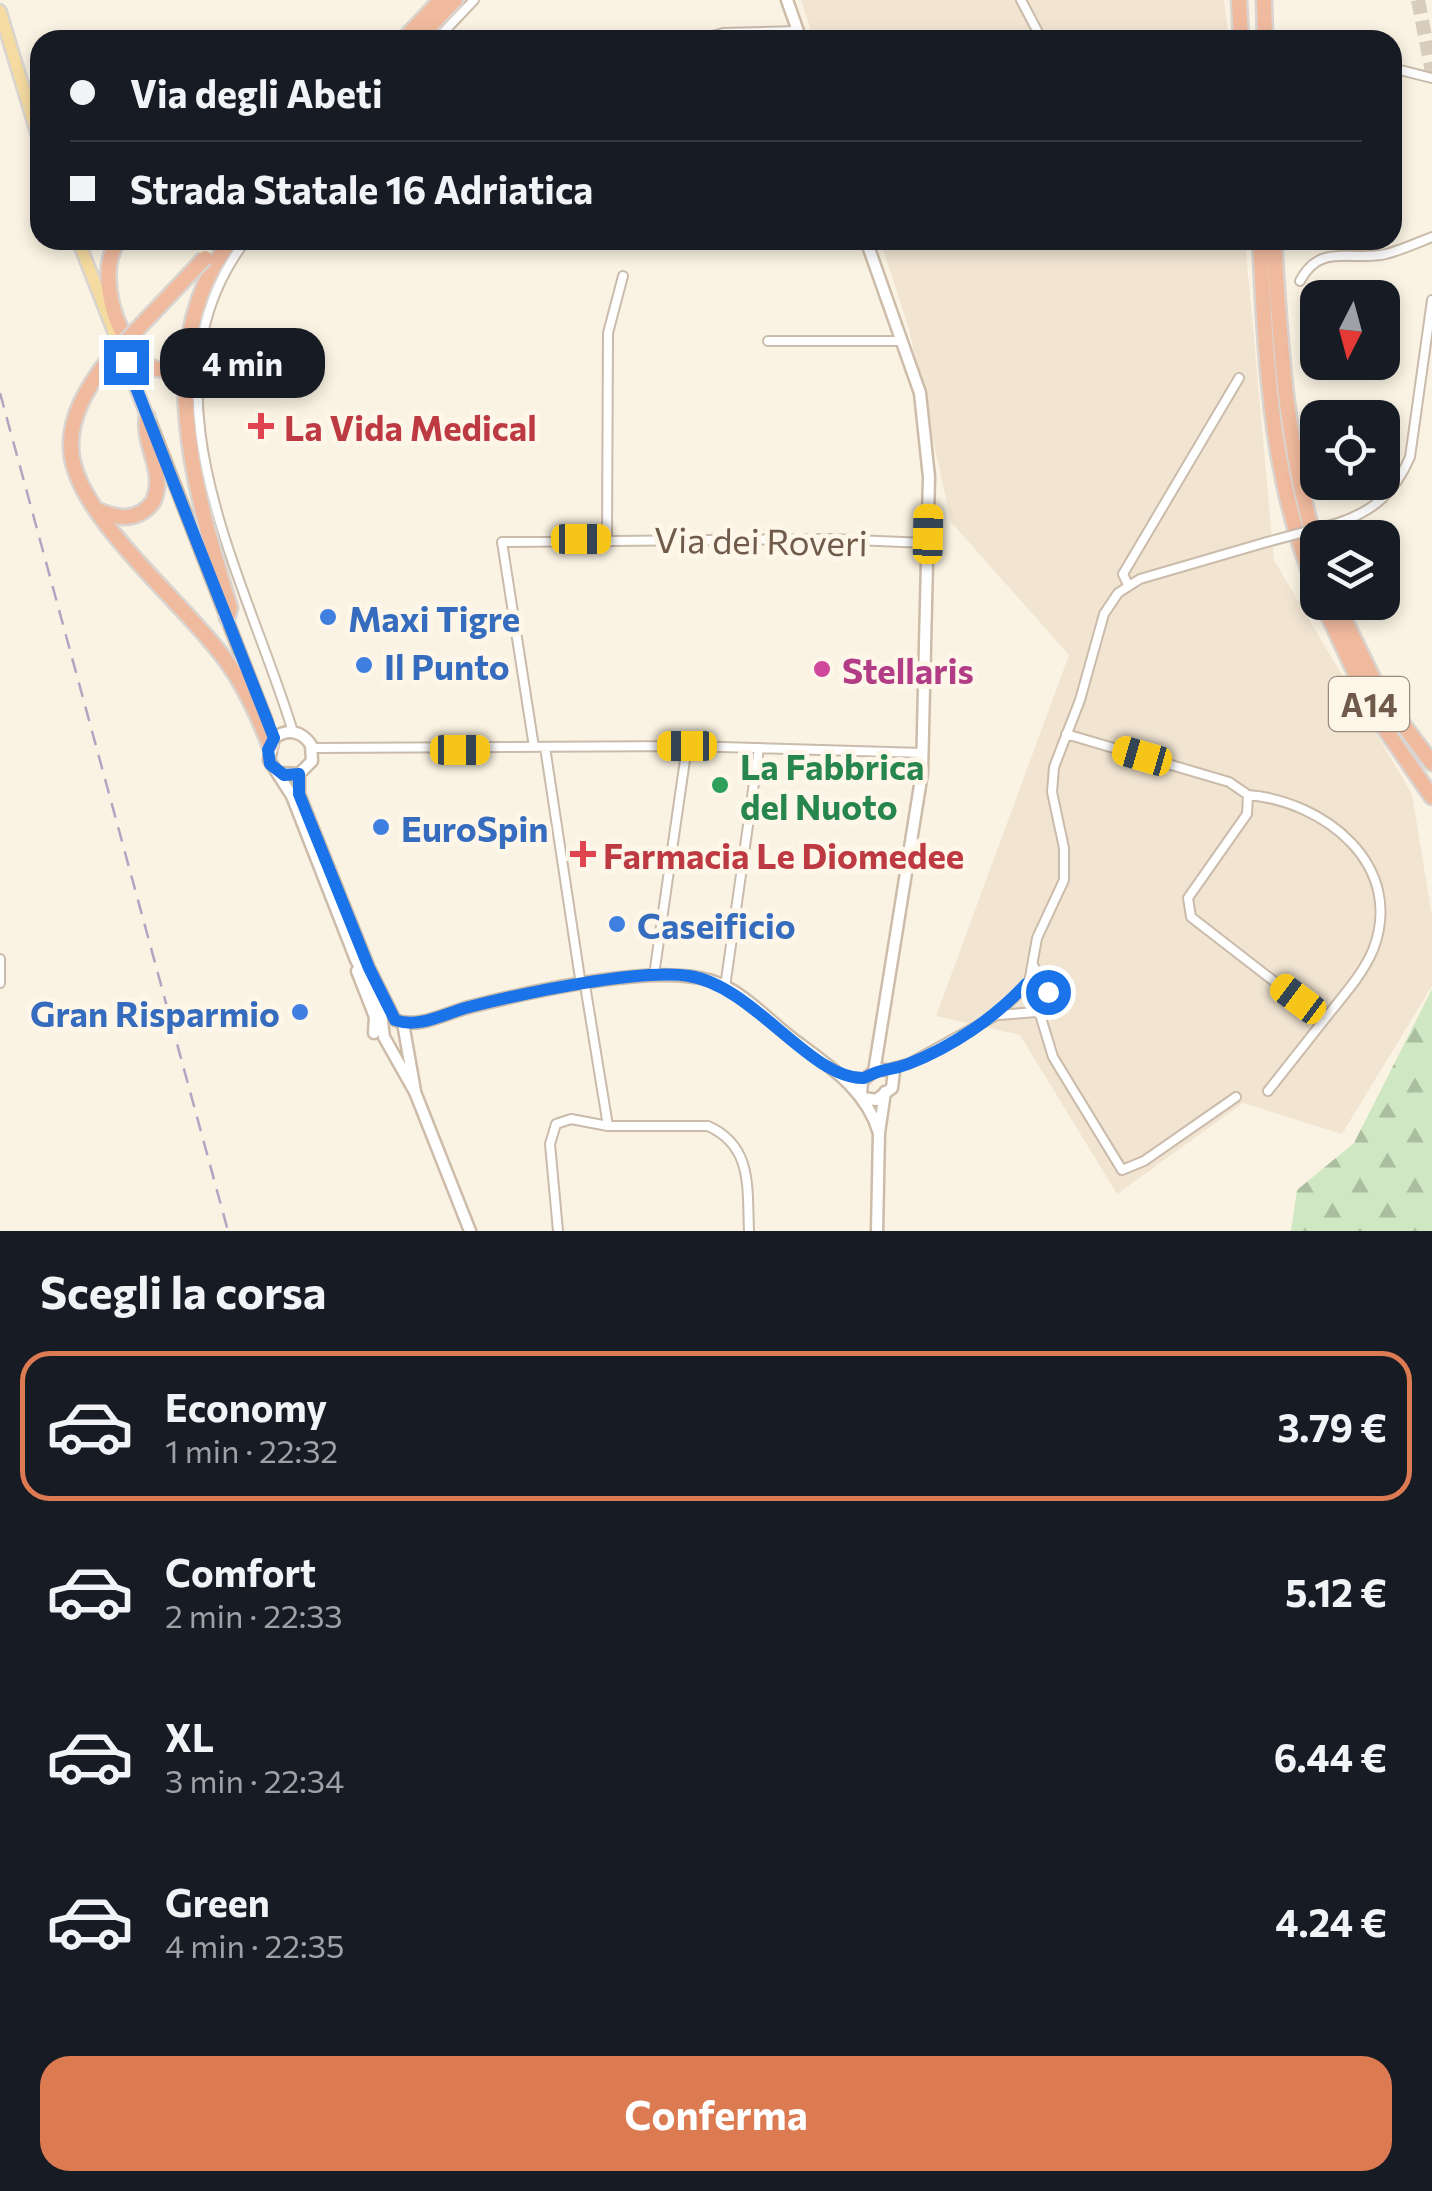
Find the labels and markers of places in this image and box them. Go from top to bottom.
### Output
place label: La Vida Medical [284,405,537,448]
marker: La Vida Medical [248,413,274,439]
place label: Maxi Tigre [348,596,520,639]
marker: Maxi Tigre [317,606,339,628]
place label: Il Punto [384,644,510,687]
place label: Stellaris [842,648,974,691]
marker: Il Punto [353,654,375,676]
marker: Stellaris [811,658,833,680]
place label: La Fabbrica del Nuoto [740,744,924,827]
marker: La Fabbrica del Nuoto [709,774,731,796]
place label: EuroSpin [401,806,548,849]
marker: EuroSpin [370,816,392,838]
place label: Farmacia Le Diomedee [603,833,964,876]
marker: Farmacia Le Diomedee [572,843,594,865]
place label: Caseificio [637,903,796,946]
marker: Caseificio [606,913,628,935]
place label: Gran Risparmio [30,991,280,1034]
marker: Gran Risparmio [289,1001,311,1023]

